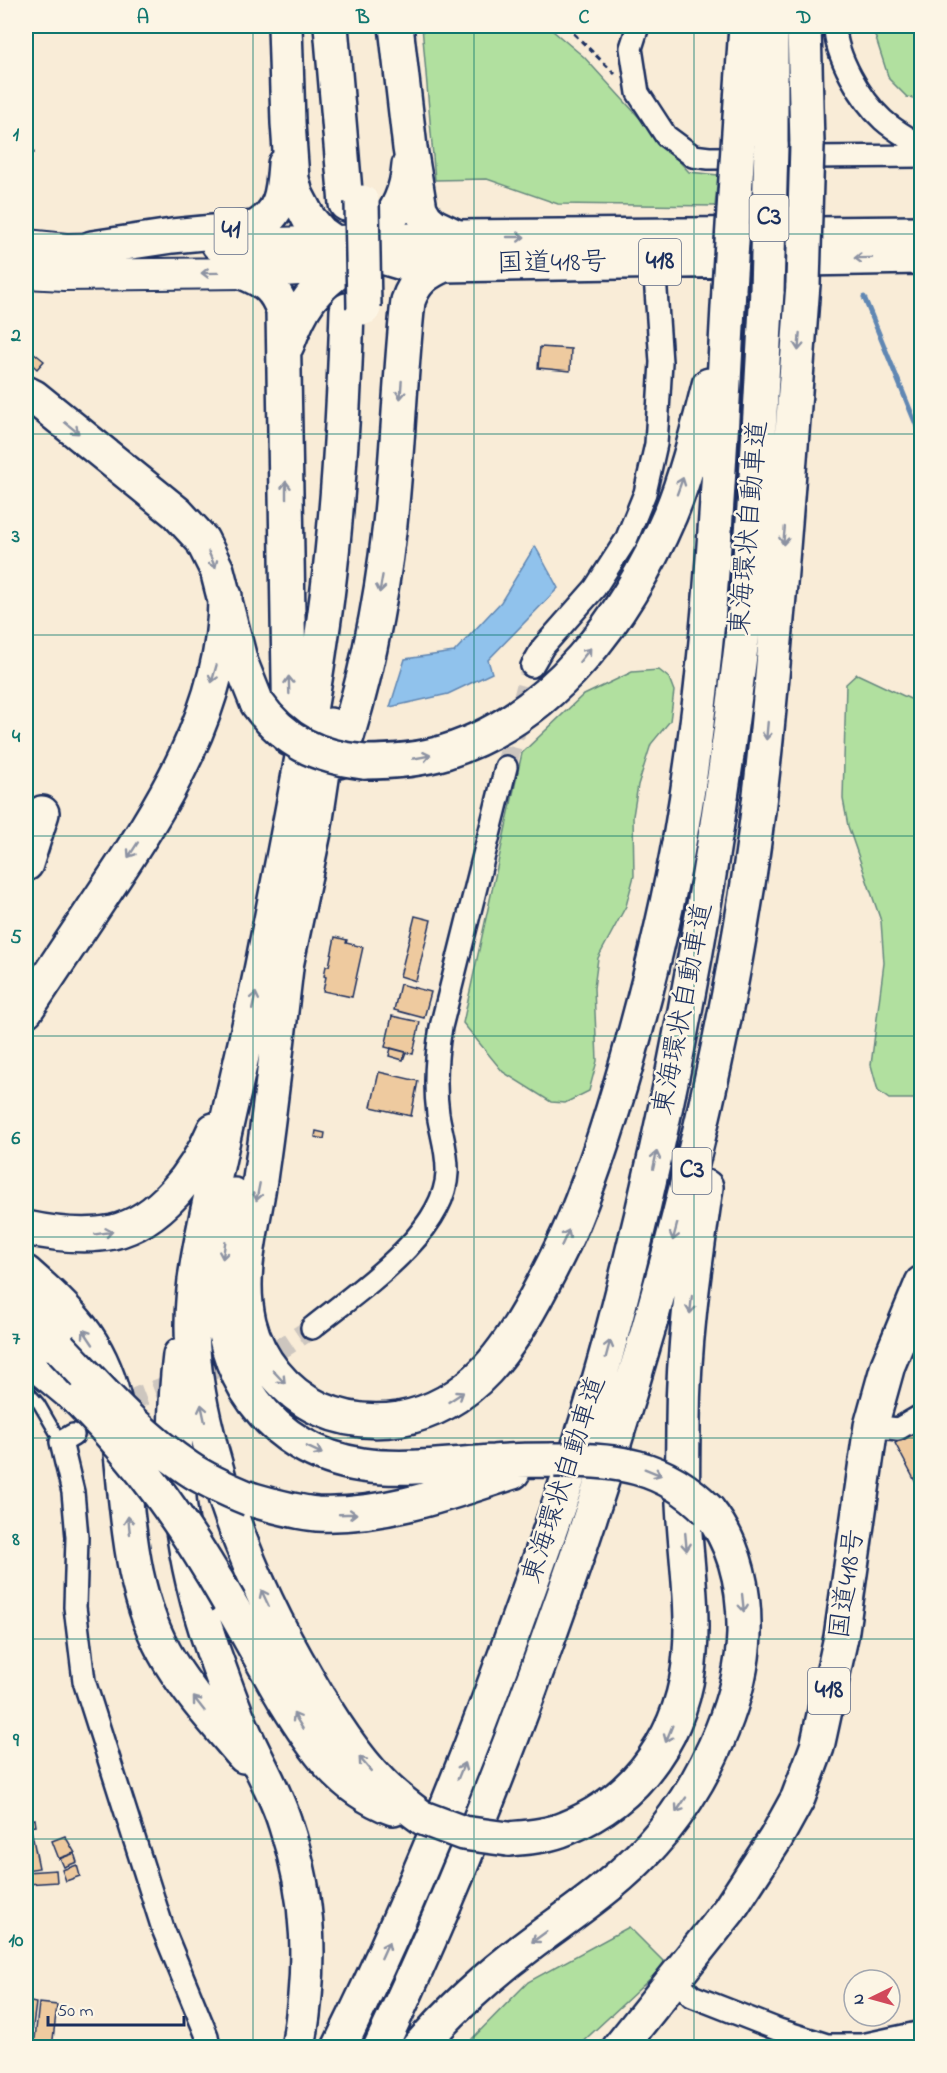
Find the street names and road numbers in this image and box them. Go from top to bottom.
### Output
road number: C3 [750,195,788,241]
road number: 41 [214,208,248,254]
road number: 418 [639,239,681,285]
street label: 国道418号 [496,244,608,284]
street label: 東海環状自動車道 [721,419,779,637]
street label: 東海環状自動車道 [644,899,724,1119]
road number: C3 [672,1148,712,1194]
street label: 東海環状自動車道 [513,1371,617,1589]
street label: 国道418号 [821,1526,875,1642]
road number: 418 [808,1668,850,1714]

